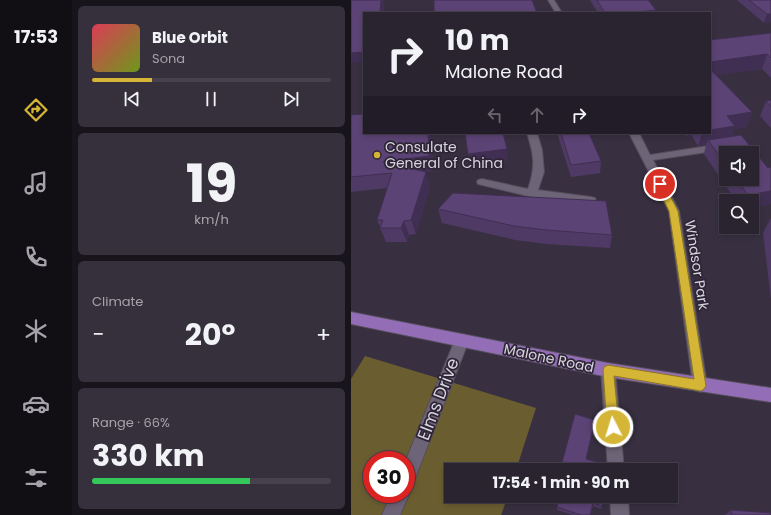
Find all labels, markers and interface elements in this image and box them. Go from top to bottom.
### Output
text: 10 m [445,21,509,60]
text: 17:53 [14,24,58,49]
text: Blue Orbit [152,27,228,48]
icon: right [379,28,431,80]
text: Sona [152,49,185,68]
text: Malone Road [445,59,563,84]
icon: previous [121,88,143,110]
icon: pause [200,88,222,110]
icon: next [280,88,302,110]
icon: directions [22,96,50,124]
icon: left [484,104,506,126]
icon: ahead [526,104,548,126]
icon: right [568,104,590,126]
place label: Consulate General of China [385,137,503,173]
map controls [719,146,759,234]
button: sound [719,146,759,186]
text: 19 [186,147,237,220]
marker: Consulate General of China [372,150,382,160]
pin [643,167,677,201]
icon: music [22,169,50,197]
icon: arrive [649,173,671,195]
button: search [719,194,759,234]
text: km/h [194,210,229,229]
street label: Windsor Park [680,219,714,312]
icon: phone [22,243,50,271]
text: Climate [92,292,143,311]
text: 20° [185,313,235,356]
icon: climate [22,317,50,345]
text: − [92,319,104,350]
text: + [316,319,331,350]
street label: Malone Road [502,339,596,377]
street label: Elms Drive [411,354,465,444]
icon: car [22,390,50,418]
position arrow [592,406,634,448]
text: Range · 66% [92,413,170,432]
text: 330 km [92,434,205,477]
speed limit sign: 30 [363,451,415,503]
icon: filters [22,464,50,492]
text: 17:54 · 1 min · 90 m [493,472,629,493]

